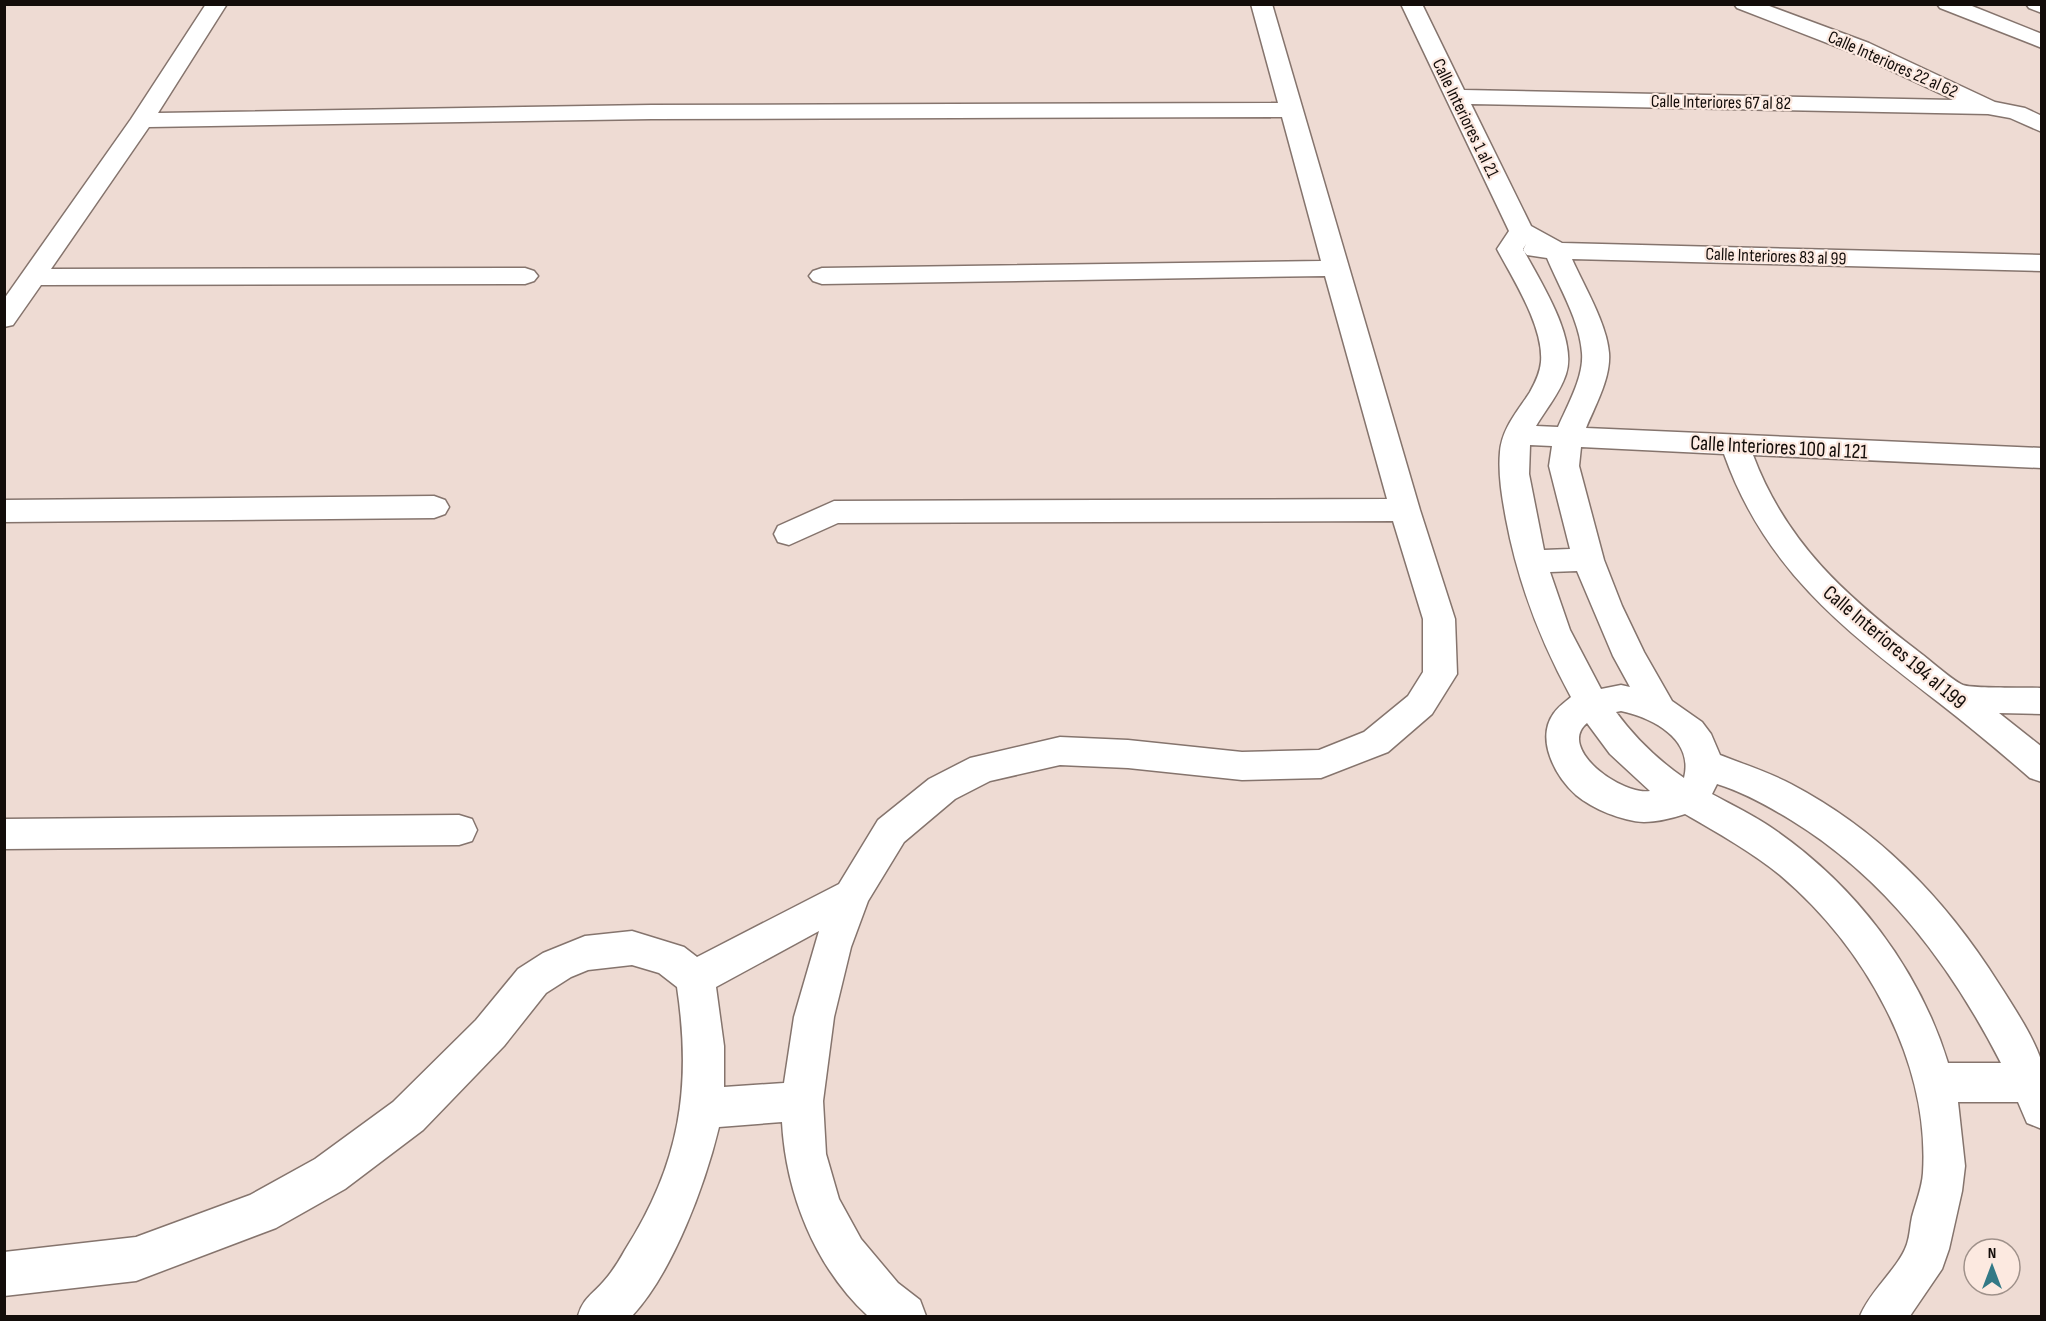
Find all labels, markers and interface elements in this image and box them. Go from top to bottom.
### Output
street label: Calle Interiores 22 al 62 [1825,26,1961,103]
street label: Calle Interiores 1 al 21 [1428,55,1504,182]
street label: Calle Interiores 67 al 82 [1651,91,1791,114]
street label: Calle Interiores 83 al 99 [1705,244,1847,269]
street label: Calle Interiores 100 al 121 [1690,430,1869,465]
street label: Calle Interiores 194 al 199 [1818,580,1971,715]
north arrow [1962,1237,2022,1297]
text: N [1988,1244,1996,1263]

